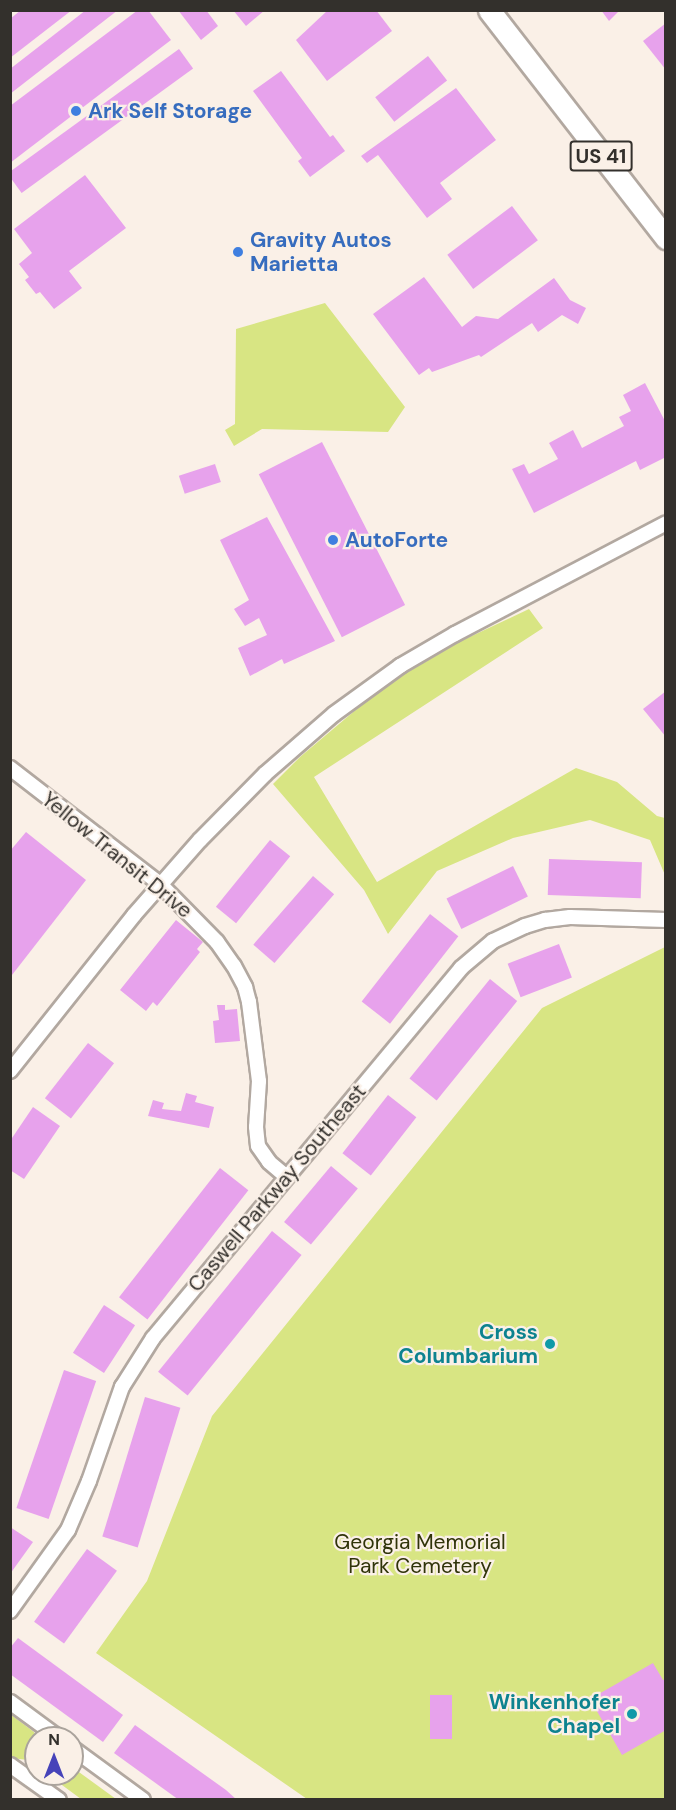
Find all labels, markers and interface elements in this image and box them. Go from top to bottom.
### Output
place label: Ark Self Storage [88,98,252,124]
marker: Ark Self Storage [69,104,83,118]
road number: US 41 [570,139,632,173]
place label: Gravity Autos Marietta [250,227,392,277]
marker: Gravity Autos Marietta [231,245,245,259]
place label: AutoForte [345,527,448,553]
marker: AutoForte [326,533,340,547]
street label: Yellow Transit Drive [37,787,197,923]
street label: Caswell Parkway Southeast [183,1079,371,1297]
place label: Cross Columbarium [398,1319,538,1369]
marker: Cross Columbarium [543,1337,557,1351]
park label: Georgia Memorial Park Cemetery [334,1529,506,1579]
place label: Winkenhofer Chapel [489,1689,620,1739]
marker: Winkenhofer Chapel [625,1707,639,1721]
north arrow [24,1726,84,1786]
text: N [48,1729,60,1750]

